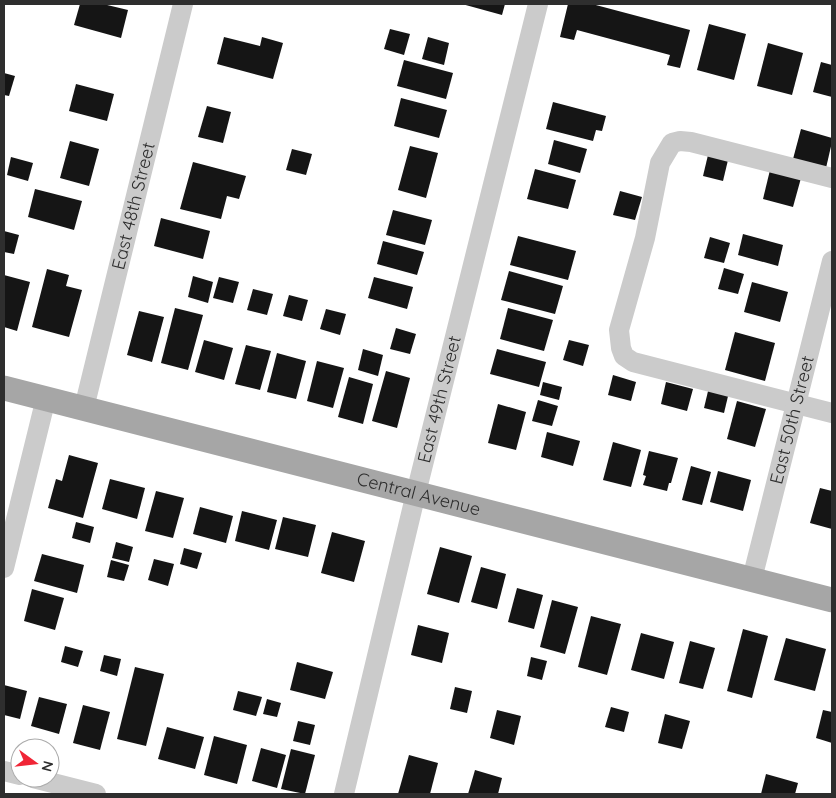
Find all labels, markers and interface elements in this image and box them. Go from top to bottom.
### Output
street label: East 48th Street [106,140,160,272]
street label: East 49th Street [412,333,466,465]
street label: East 50th Street [764,353,819,486]
street label: Central Avenue [355,467,483,521]
north arrow [10,738,60,788]
text: N [38,759,58,774]

